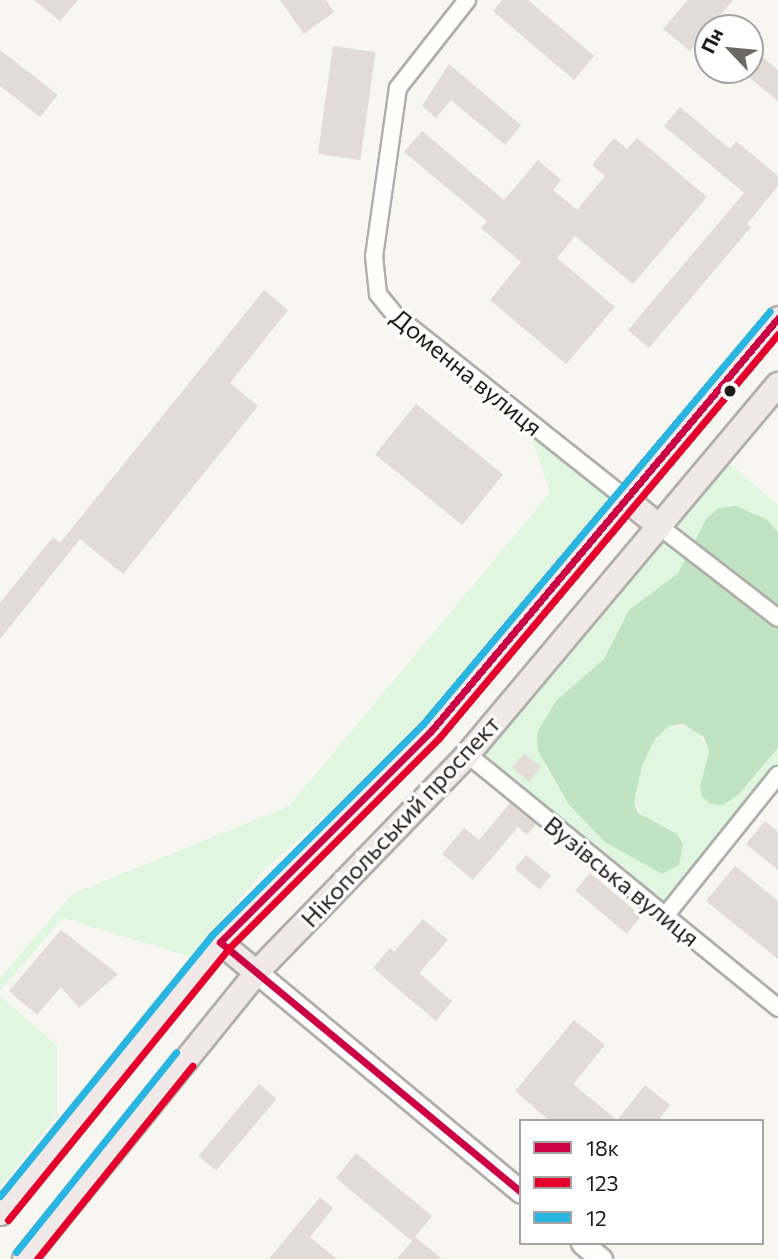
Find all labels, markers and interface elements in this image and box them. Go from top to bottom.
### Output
north arrow [694,14,764,84]
text: Пн [696,24,727,57]
street label: Доменна вулиця [386,302,548,442]
unlabelled marker [723,384,737,398]
street label: Нікопольський проспект [295,709,505,933]
street label: Вузівська вулиця [539,810,705,952]
legend [519,1119,764,1245]
text: 18к [586,1135,619,1160]
text: 123 [586,1170,619,1195]
text: 12 [586,1205,607,1230]

